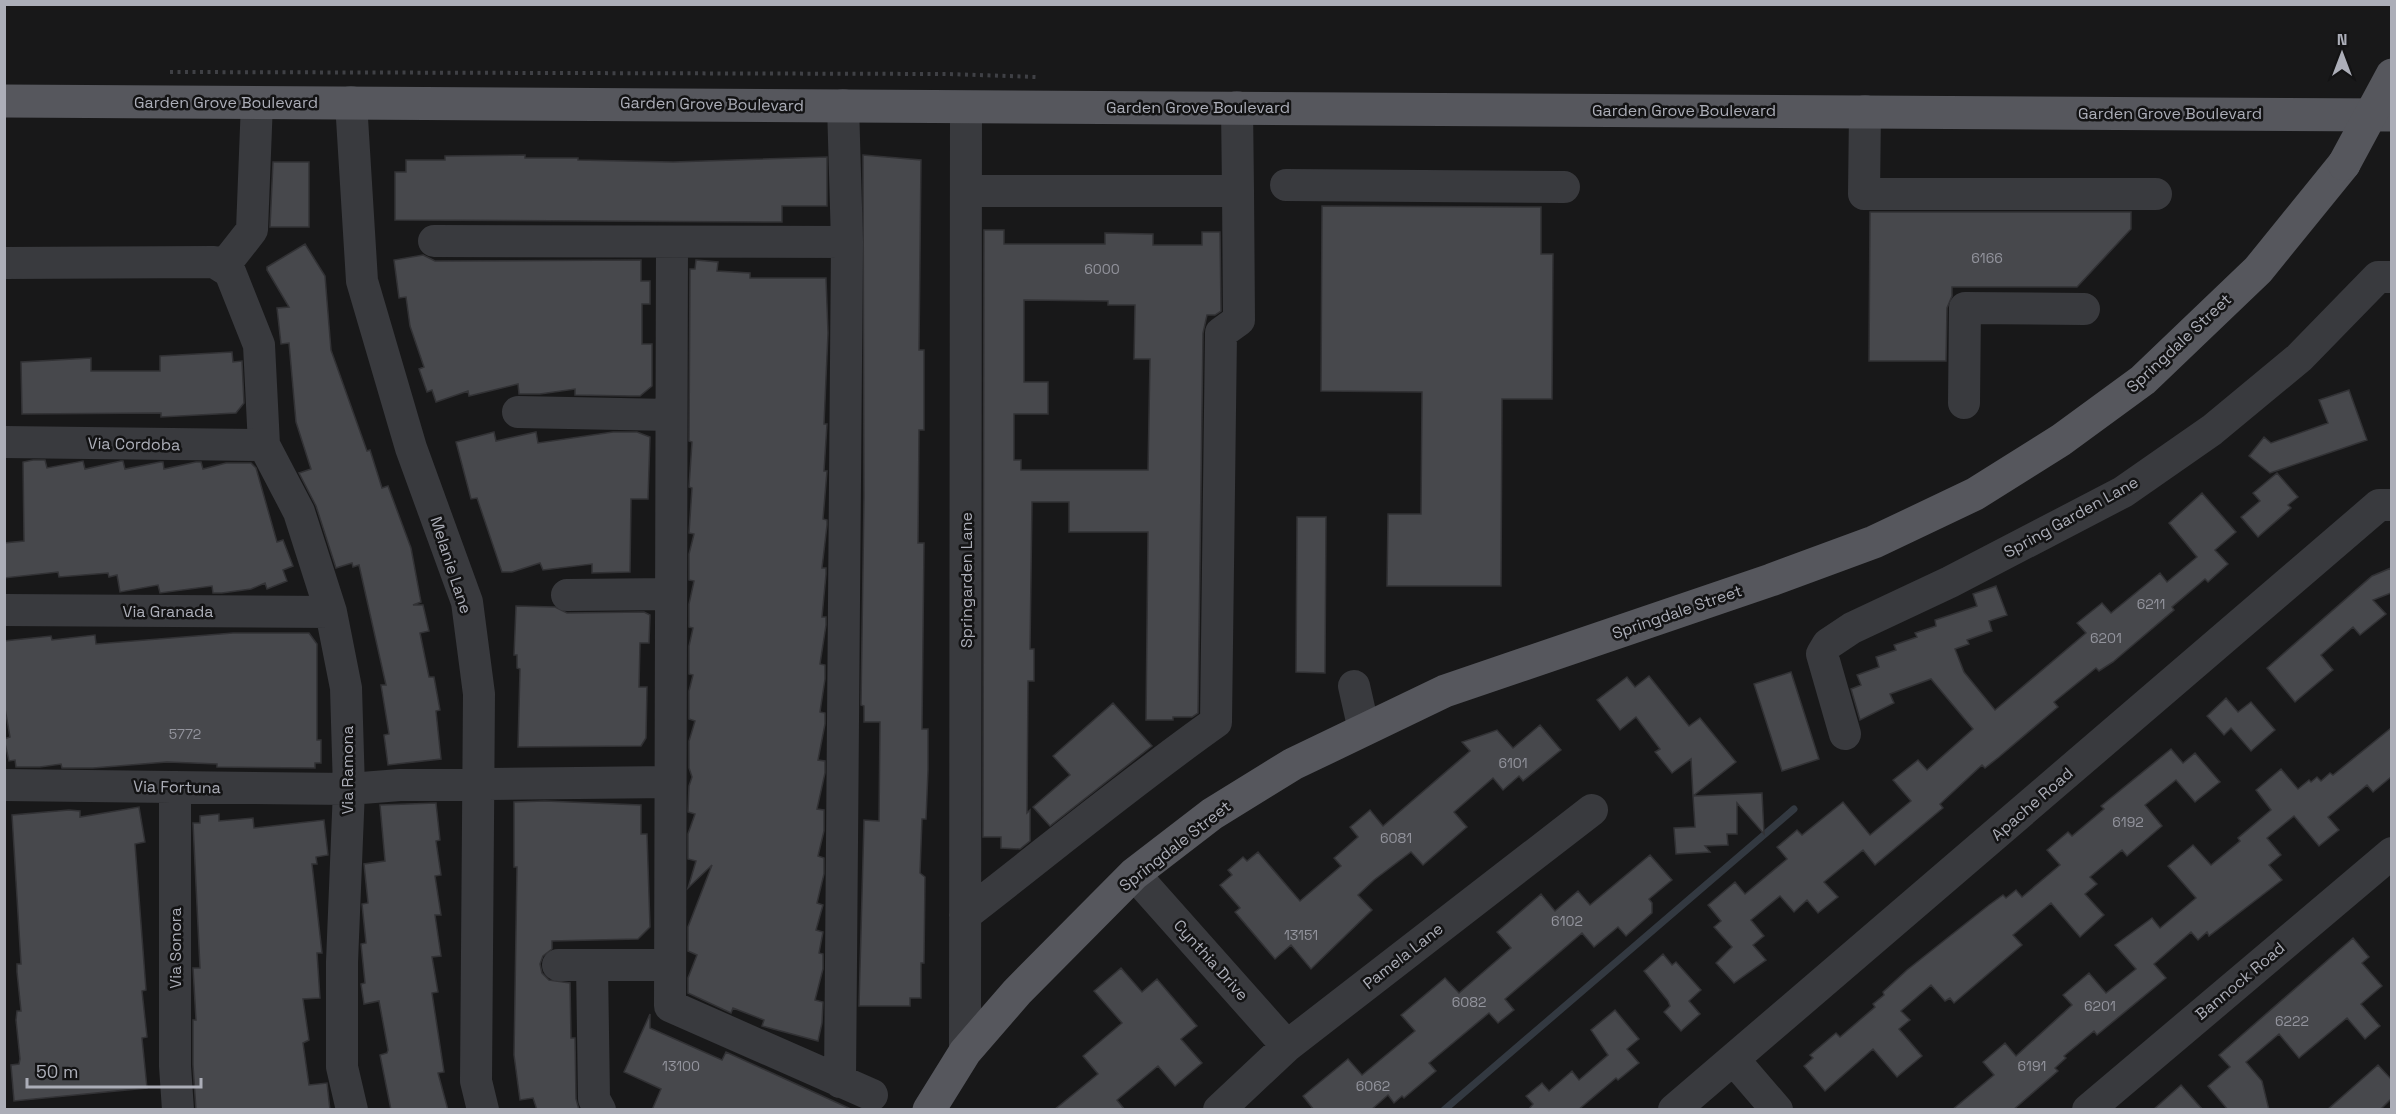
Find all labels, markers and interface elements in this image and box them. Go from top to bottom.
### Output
north arrow [2312,24,2372,84]
text: N [2337,29,2347,50]
street label: Garden Grove Boulevard [134,92,318,113]
street label: Garden Grove Boulevard [620,92,804,116]
street label: Garden Grove Boulevard [1106,97,1290,118]
street label: Garden Grove Boulevard [1592,100,1776,121]
street label: Garden Grove Boulevard [2078,103,2262,124]
house number: 6166 [1971,249,2003,267]
house number: 6000 [1084,260,1120,278]
street label: Springdale Street [2122,289,2236,397]
street label: Via Cordoba [87,433,181,455]
street label: Spring Garden Lane [2000,471,2142,563]
street label: Springarden Lane [956,512,977,648]
street label: Melanie Lane [425,514,477,616]
street label: Springdale Street [1609,580,1745,644]
house number: 6211 [2137,595,2165,613]
street label: Via Granada [123,601,213,622]
house number: 6201 [2090,629,2122,647]
house number: 5772 [169,725,201,743]
street label: Via Ramona [337,725,358,815]
house number: 6101 [1498,754,1528,772]
street label: Apache Road [1987,763,2077,845]
street label: Via Fortuna [133,776,221,798]
street label: Springdale Street [1115,796,1235,896]
house number: 6192 [2112,813,2144,831]
house number: 6081 [1380,829,1412,847]
street label: Via Sonora [165,907,186,989]
house number: 6102 [1551,912,1583,930]
street label: Cynthia Drive [1169,915,1253,1005]
street label: Pamela Lane [1359,918,1447,994]
house number: 13151 [1284,926,1318,944]
street label: Bannock Road [2191,937,2289,1025]
house number: 6082 [1452,993,1486,1011]
house number: 6201 [2084,997,2116,1015]
house number: 6222 [2275,1012,2309,1030]
scale bar [27,1051,201,1089]
house number: 13100 [662,1057,700,1075]
house number: 6191 [2018,1057,2046,1075]
text: 50 m [36,1060,78,1083]
house number: 6062 [1356,1077,1390,1095]

